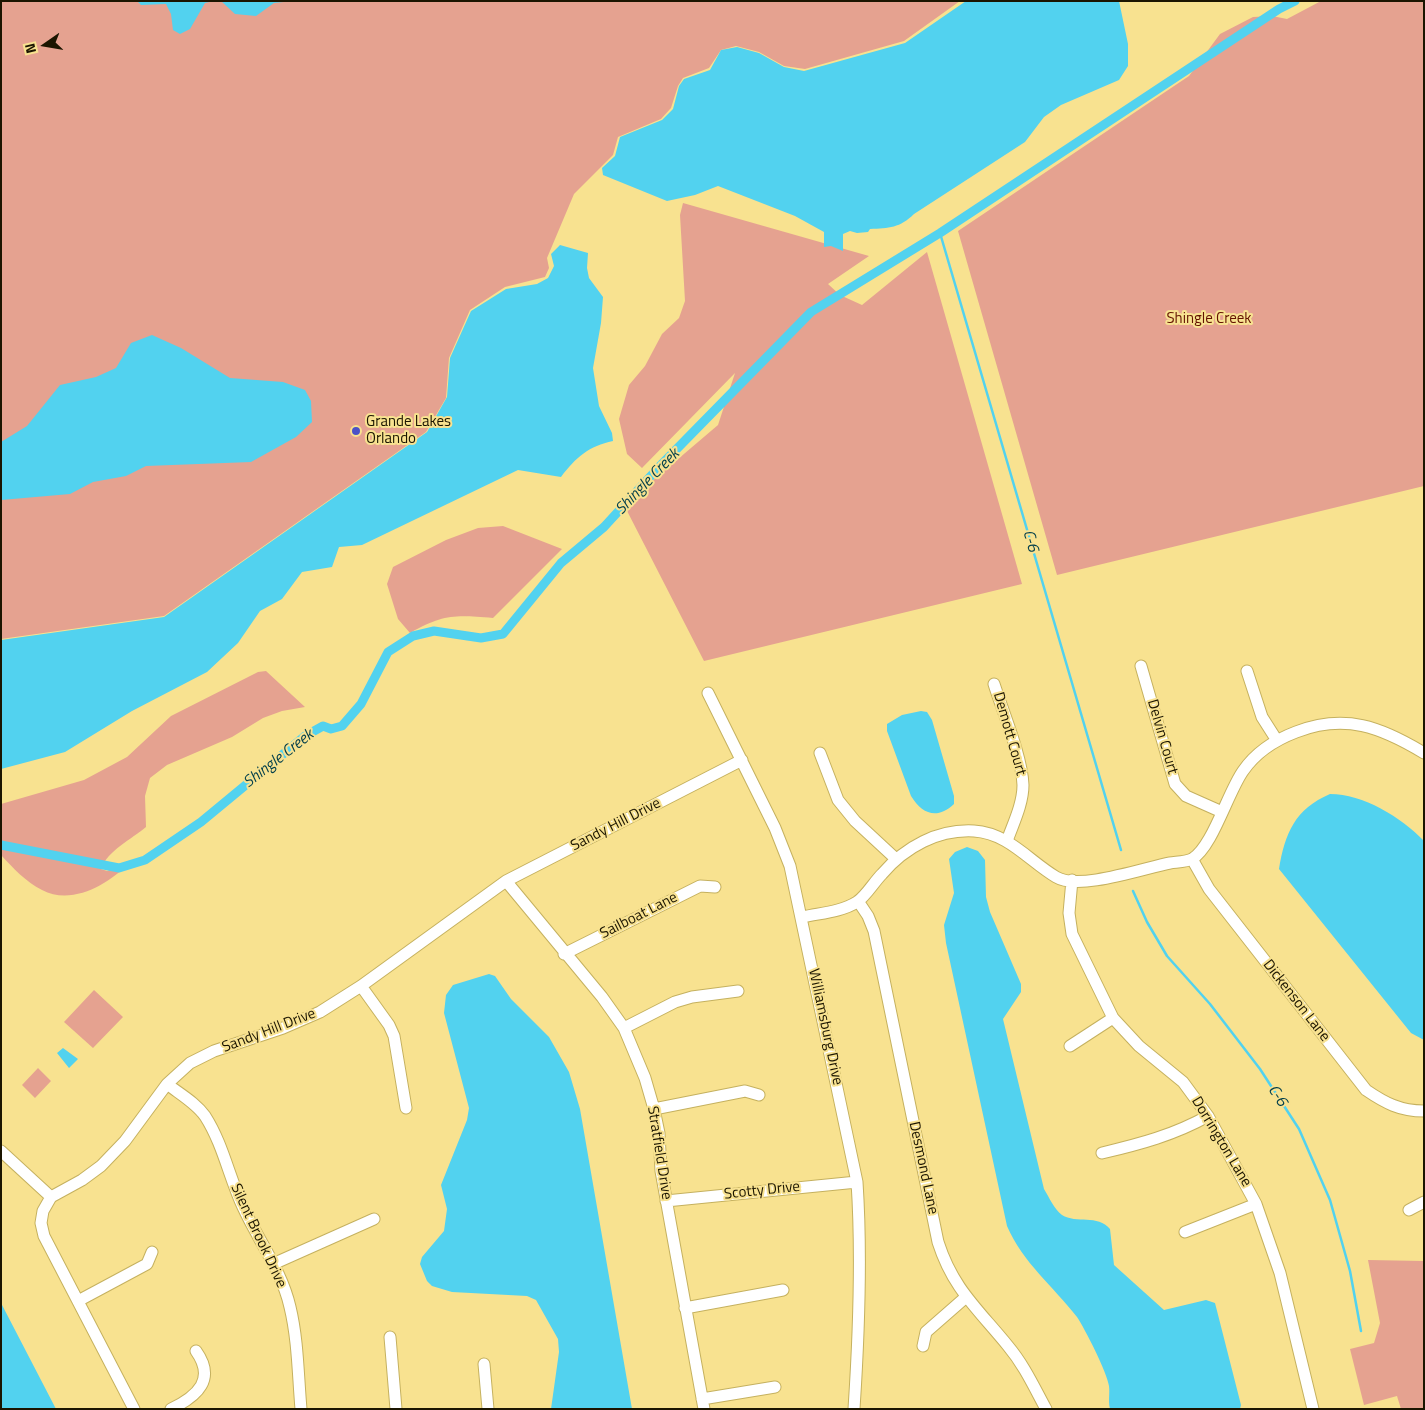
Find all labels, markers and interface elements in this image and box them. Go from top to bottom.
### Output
north arrow [20,20,70,70]
text: N [19,41,41,56]
park label: Shingle Creek [1166,310,1252,328]
place label: Grande Lakes Orlando [366,413,451,448]
marker: Grande Lakes Orlando [350,425,362,437]
water label: Shingle Creek [612,445,684,519]
water label: C-6 [1018,528,1042,554]
street label: Demott Court [989,690,1029,778]
street label: Delvin Court [1143,698,1181,776]
water label: Shingle Creek [240,726,318,792]
street label: Sandy Hill Drive [568,795,664,855]
street label: Sailboat Lane [597,889,681,943]
street label: Dickenson Lane [1259,957,1333,1045]
street label: Williamsburg Drive [804,967,846,1087]
street label: Sandy Hill Drive [220,1005,318,1057]
water label: C-6 [1263,1082,1291,1110]
street label: Dorrington Lane [1187,1094,1255,1190]
street label: Stratfield Drive [643,1105,675,1201]
street label: Desmond Lane [904,1120,942,1216]
street label: Scotty Drive [723,1178,801,1204]
street label: Silent Brook Drive [226,1181,290,1291]

